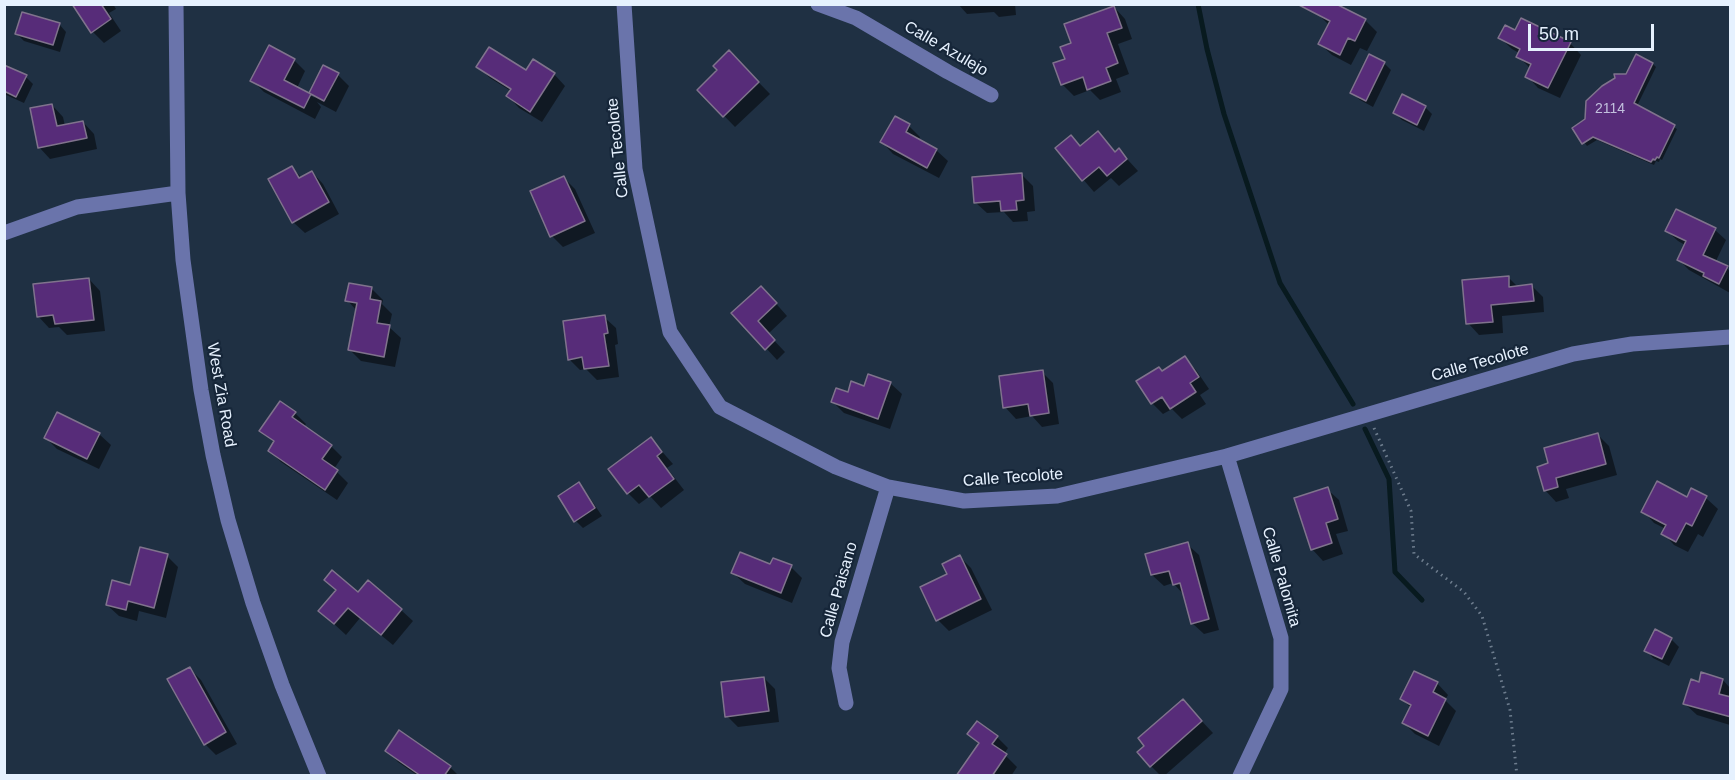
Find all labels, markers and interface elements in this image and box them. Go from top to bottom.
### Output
scale bar [1531,12,1657,50]
street label: Calle Azulejo [901,17,991,81]
text: 50 m [1539,24,1579,44]
street label: Calle Tecolote [603,97,633,199]
house number: 2114 [1595,101,1625,117]
street label: Calle Tecolote [1429,340,1531,386]
street label: West Zia Road [202,341,240,449]
street label: Calle Tecolote [962,465,1064,491]
street label: Calle Palomita [1258,525,1304,629]
street label: Calle Paisano [816,540,862,640]

